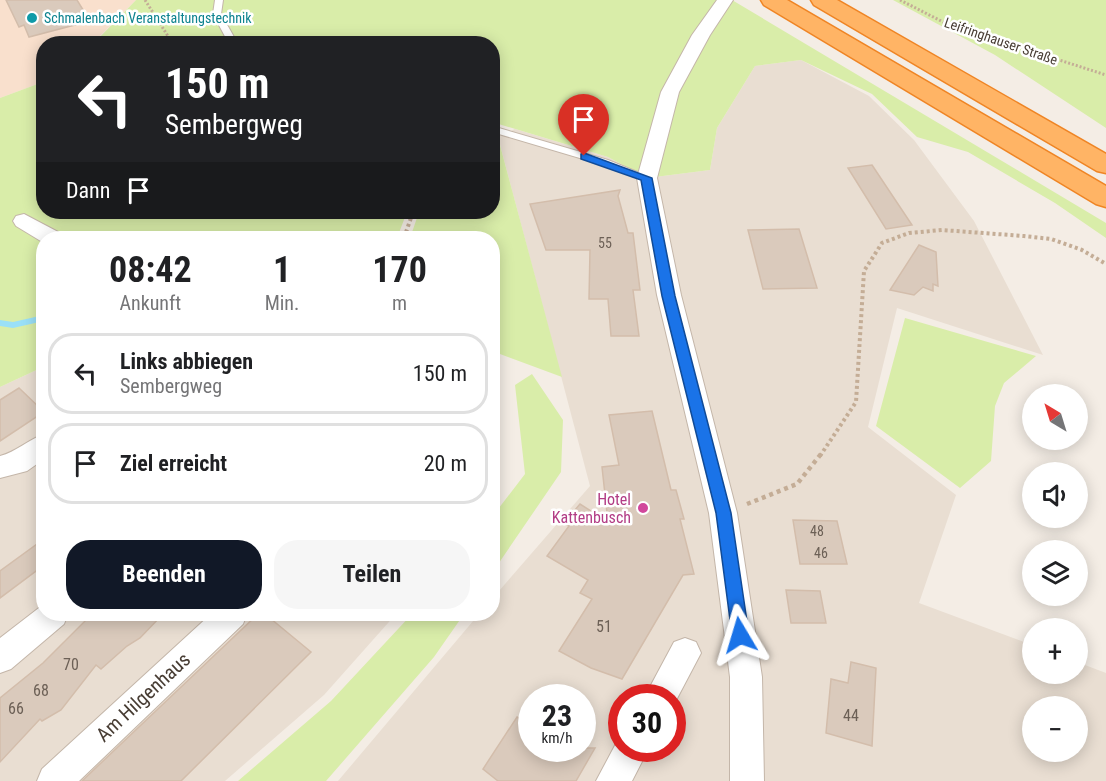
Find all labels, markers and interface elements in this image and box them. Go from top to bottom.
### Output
place label: Schmalenbach Veranstaltungstechnik [44,10,252,26]
marker: Schmalenbach Veranstaltungstechnik [25,11,39,25]
street label: Leifringhauser Straße [942,14,1060,68]
text: 150 m [165,59,270,108]
icon: left [66,60,144,138]
pin [558,94,609,156]
icon: arrive [567,103,600,136]
text: Sembergweg [165,109,303,141]
icon: arrive [122,174,155,207]
text: Dann [66,178,110,203]
house number: 55 [598,235,612,251]
text: 08:42 [109,249,192,291]
text: 1 [273,249,291,291]
text: 170 [372,249,427,291]
text: Ankunft [119,291,181,315]
text: Min. [265,291,299,315]
text: m [392,291,407,315]
text: Links abbiegen [120,349,253,374]
icon: left [69,357,102,390]
text: 150 m [413,361,467,386]
text: Sembergweg [120,374,222,398]
north arrow [1022,384,1088,450]
map controls [1022,384,1088,762]
icon: arrive [69,447,102,480]
text: Ziel erreicht [120,451,227,476]
text: 20 m [424,451,467,476]
button: sound [1022,462,1088,528]
place label: Hotel Kattenbusch [552,490,631,527]
marker: Hotel Kattenbusch [636,501,650,515]
house number: 48 [810,523,824,539]
button: Beenden [66,540,262,609]
button: Teilen [274,540,470,609]
button: layers [1022,540,1088,606]
house number: 46 [814,545,828,561]
position arrow [708,603,772,667]
house number: 51 [596,617,612,636]
button: + [1022,618,1088,684]
street label: Am Hilgenhaus [91,647,195,747]
house number: 70 [63,655,79,674]
house number: 68 [33,681,49,700]
speed limit sign: 30 [608,684,686,762]
button: − [1022,696,1088,762]
text: 23 [542,698,572,733]
house number: 66 [8,699,24,718]
house number: 44 [843,706,859,725]
text: km/h [542,729,572,747]

